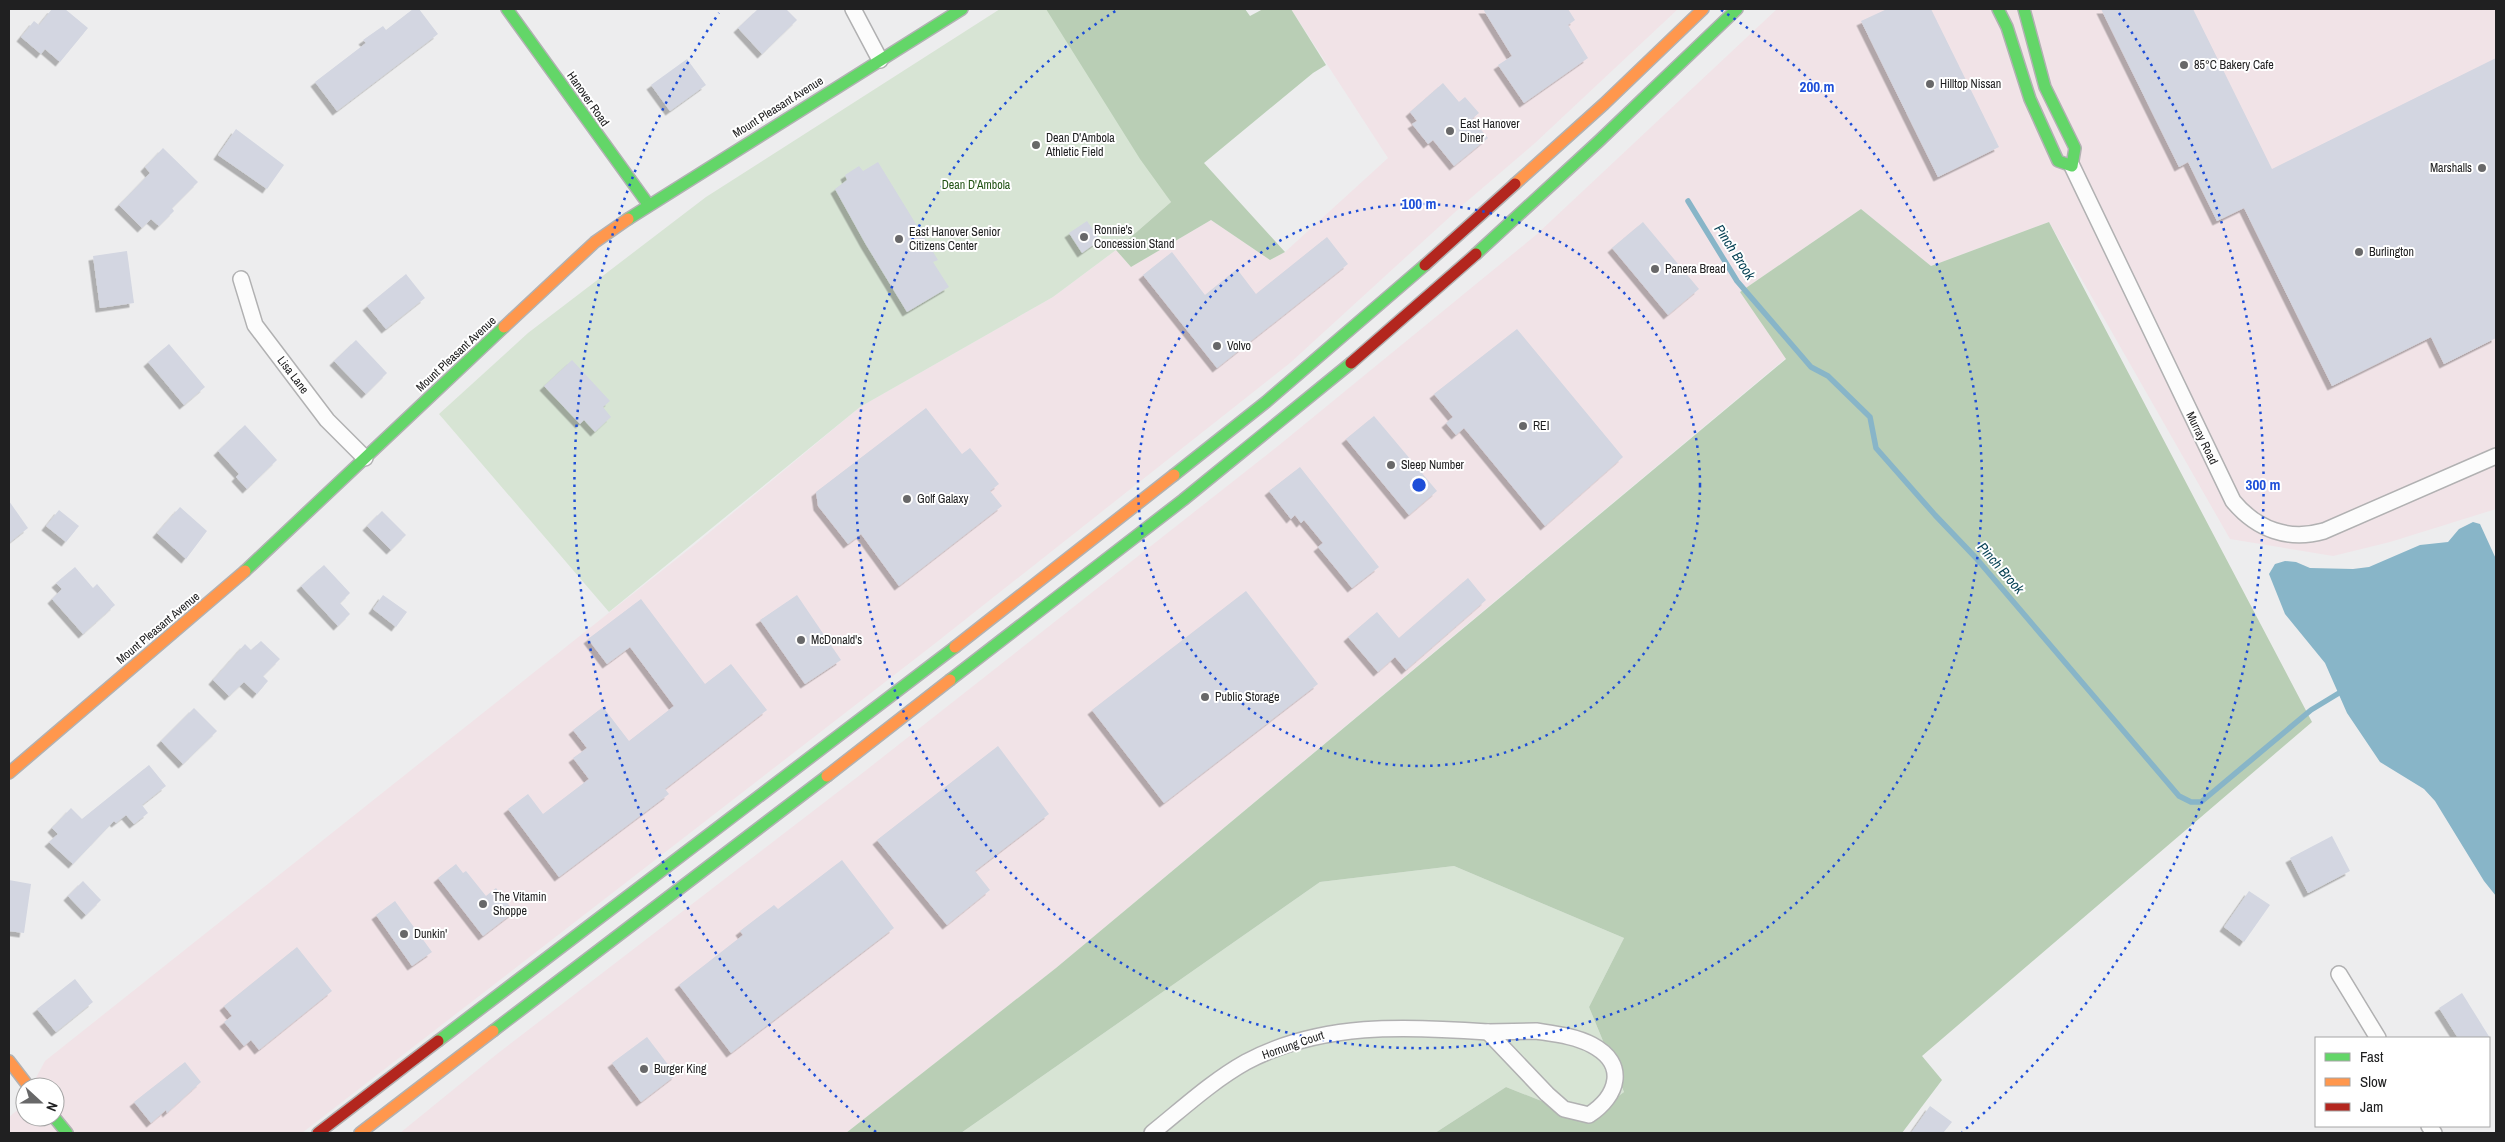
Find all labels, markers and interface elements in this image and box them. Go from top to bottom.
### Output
place label: 85°C Bakery Cafe [2194,57,2274,73]
marker: 85°C Bakery Cafe [2178,59,2190,71]
street label: Hanover Road [563,68,613,130]
street label: Mount Pleasant Avenue [730,73,826,141]
text: 200 m [1800,76,1834,97]
place label: Hilltop Nissan [1940,76,2001,92]
marker: Hilltop Nissan [1924,78,1936,90]
place label: East Hanover Diner [1460,116,1520,146]
marker: East Hanover Diner [1444,125,1456,137]
place label: Dean D'Ambola Athletic Field [1045,130,1115,160]
marker: Dean D'Ambola Athletic Field [1030,139,1042,151]
place label: Marshalls [2430,160,2472,176]
marker: Marshalls [2476,162,2488,174]
park label: Dean D'Ambola [942,177,1011,193]
text: 100 m [1402,193,1436,214]
water label: Pinch Brook [1710,221,1760,284]
place label: Ronnie's Concession Stand [1094,222,1174,252]
place label: East Hanover Senior Citizens Center [909,224,1001,254]
marker: Ronnie's Concession Stand [1078,231,1090,243]
marker: East Hanover Senior Citizens Center [893,233,905,245]
place label: Burlington [2369,244,2414,260]
marker: Burlington [2353,246,2365,258]
place label: Panera Bread [1665,261,1726,277]
marker: Panera Bread [1649,263,1661,275]
street label: Mount Pleasant Avenue [413,313,499,395]
place label: Volvo [1227,338,1251,354]
marker: Volvo [1211,340,1223,352]
street label: Lisa Lane [274,353,312,397]
street label: Murray Road [2182,409,2222,467]
place label: REI [1533,418,1549,434]
marker: REI [1517,420,1529,432]
place label: Sleep Number [1401,457,1465,473]
marker: Sleep Number [1385,459,1397,471]
text: 300 m [2246,474,2280,495]
centre of rings [1410,476,1428,494]
place label: Golf Galaxy [917,491,968,507]
marker: Golf Galaxy [901,493,913,505]
water label: Pinch Brook [1974,538,2029,598]
street label: Mount Pleasant Avenue [113,589,203,667]
place label: McDonald's [811,632,862,648]
marker: McDonald's [795,634,807,646]
place label: Public Storage [1215,689,1280,705]
marker: Public Storage [1199,691,1211,703]
place label: The Vitamin Shoppe [493,889,546,919]
marker: The Vitamin Shoppe [477,898,489,910]
place label: Dunkin' [414,926,447,942]
marker: Dunkin' [398,928,410,940]
street label: Hornung Court [1260,1027,1326,1063]
legend [2315,1037,2490,1127]
text: Fast [2360,1046,2384,1067]
place label: Burger King [654,1061,707,1077]
marker: Burger King [638,1063,650,1075]
text: Slow [2360,1071,2387,1092]
north arrow [15,1077,65,1127]
text: Jam [2360,1096,2383,1117]
text: N [42,1100,62,1114]

